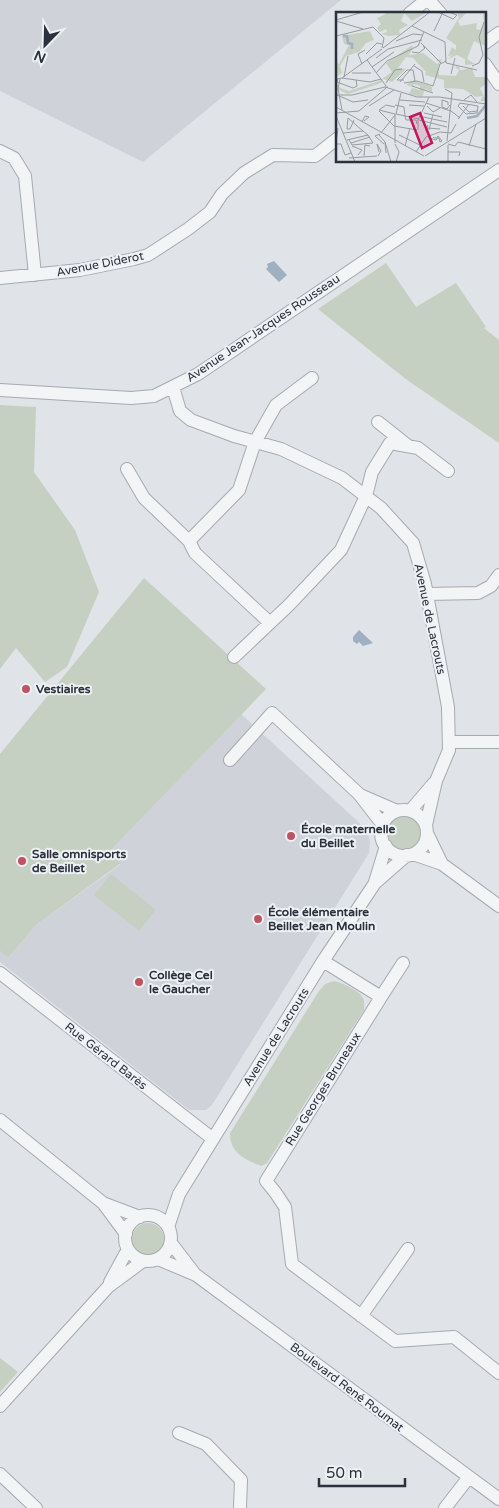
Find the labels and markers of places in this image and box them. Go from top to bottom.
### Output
place label: Vestiaires [36,682,91,696]
marker: Vestiaires [20,683,32,695]
place label: École maternelle du Beillet [301,822,396,850]
marker: École maternelle du Beillet [285,830,297,842]
place label: Salle omnisports de Beillet [32,847,126,875]
marker: Salle omnisports de Beillet [16,855,28,867]
place label: École élémentaire Beillet Jean Moulin [268,905,375,933]
marker: École élémentaire Beillet Jean Moulin [252,913,264,925]
place label: Collège Cel le Gaucher [149,968,213,996]
marker: Collège Cel le Gaucher [133,976,145,988]

